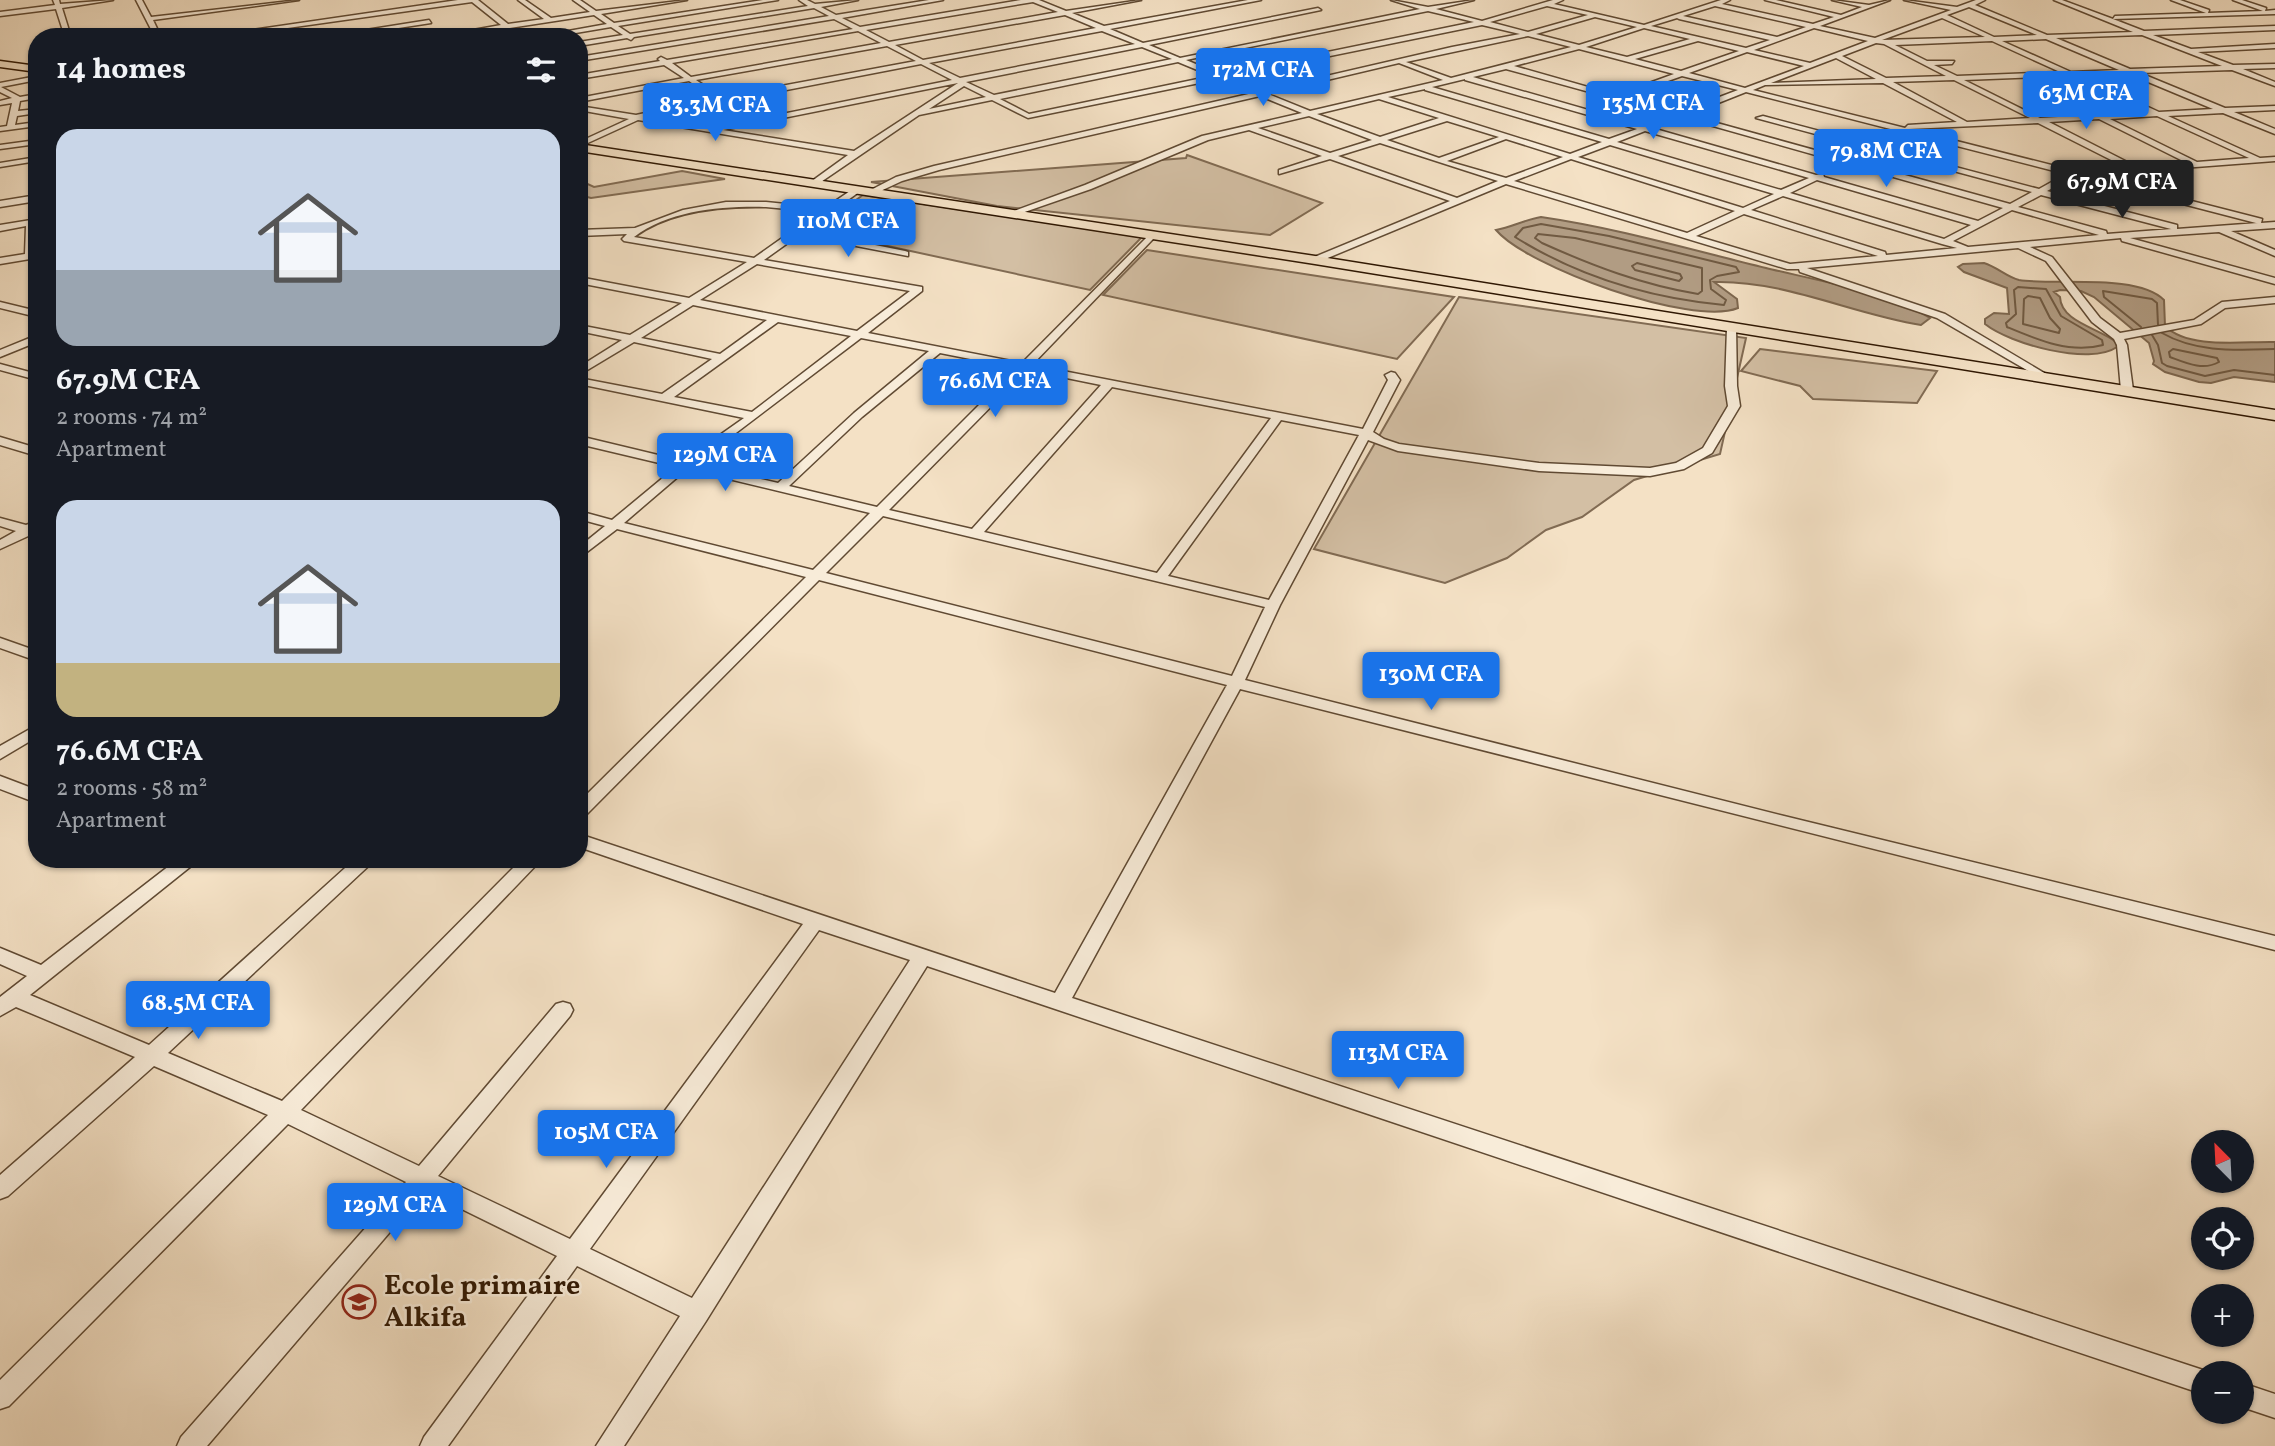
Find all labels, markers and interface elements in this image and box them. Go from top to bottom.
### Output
pin: 172M CFA [1191,48,1335,108]
text: 14 homes [56,49,186,91]
icon: filters [522,51,560,89]
text: 172M CFA [1212,55,1314,87]
pin: 63M CFA [2021,72,2151,131]
text: 63M CFA [2039,78,2133,110]
pin: 135M CFA [1581,82,1725,141]
pin: 83.3M CFA [635,83,795,143]
text: 135M CFA [1602,88,1704,120]
text: 83.3M CFA [659,90,771,122]
pin: 79.8M CFA [1806,130,1966,189]
text: 79.8M CFA [1830,136,1942,168]
pin: 67.9M CFA [2042,160,2202,220]
text: 67.9M CFA [2067,167,2177,199]
icon: home [245,175,371,301]
pin: 110M CFA [776,200,920,259]
text: 110M CFA [797,206,899,238]
text: 67.9M CFA [56,360,200,402]
pin: 76.6M CFA [915,360,1075,419]
text: 76.6M CFA [939,366,1051,398]
text: 2 rooms · 74 m² [56,402,207,434]
text: Apartment [56,434,167,466]
pin: 129M CFA [653,434,797,493]
text: 129M CFA [673,440,777,472]
icon: home [245,546,371,672]
pin: 130M CFA [1359,652,1503,712]
text: 130M CFA [1379,659,1483,691]
text: 76.6M CFA [56,731,203,773]
text: 2 rooms · 58 m² [56,773,207,805]
text: Apartment [56,805,167,837]
pin: 68.5M CFA [118,982,278,1041]
text: 68.5M CFA [142,988,254,1020]
pin: 113M CFA [1326,1032,1470,1091]
text: 113M CFA [1348,1038,1448,1070]
pin: 105M CFA [534,1110,678,1170]
text: 105M CFA [554,1117,658,1149]
north arrow [2191,1130,2254,1194]
map controls [2191,1130,2254,1424]
pin: 129M CFA [323,1184,467,1243]
text: 129M CFA [343,1190,447,1222]
button: locate [2191,1207,2254,1270]
place label: Ecole primaire Alkifa [384,1267,580,1338]
school or university icon: Ecole primaire Alkifa [340,1283,378,1321]
button: + [2191,1284,2254,1347]
button: − [2191,1361,2254,1424]

